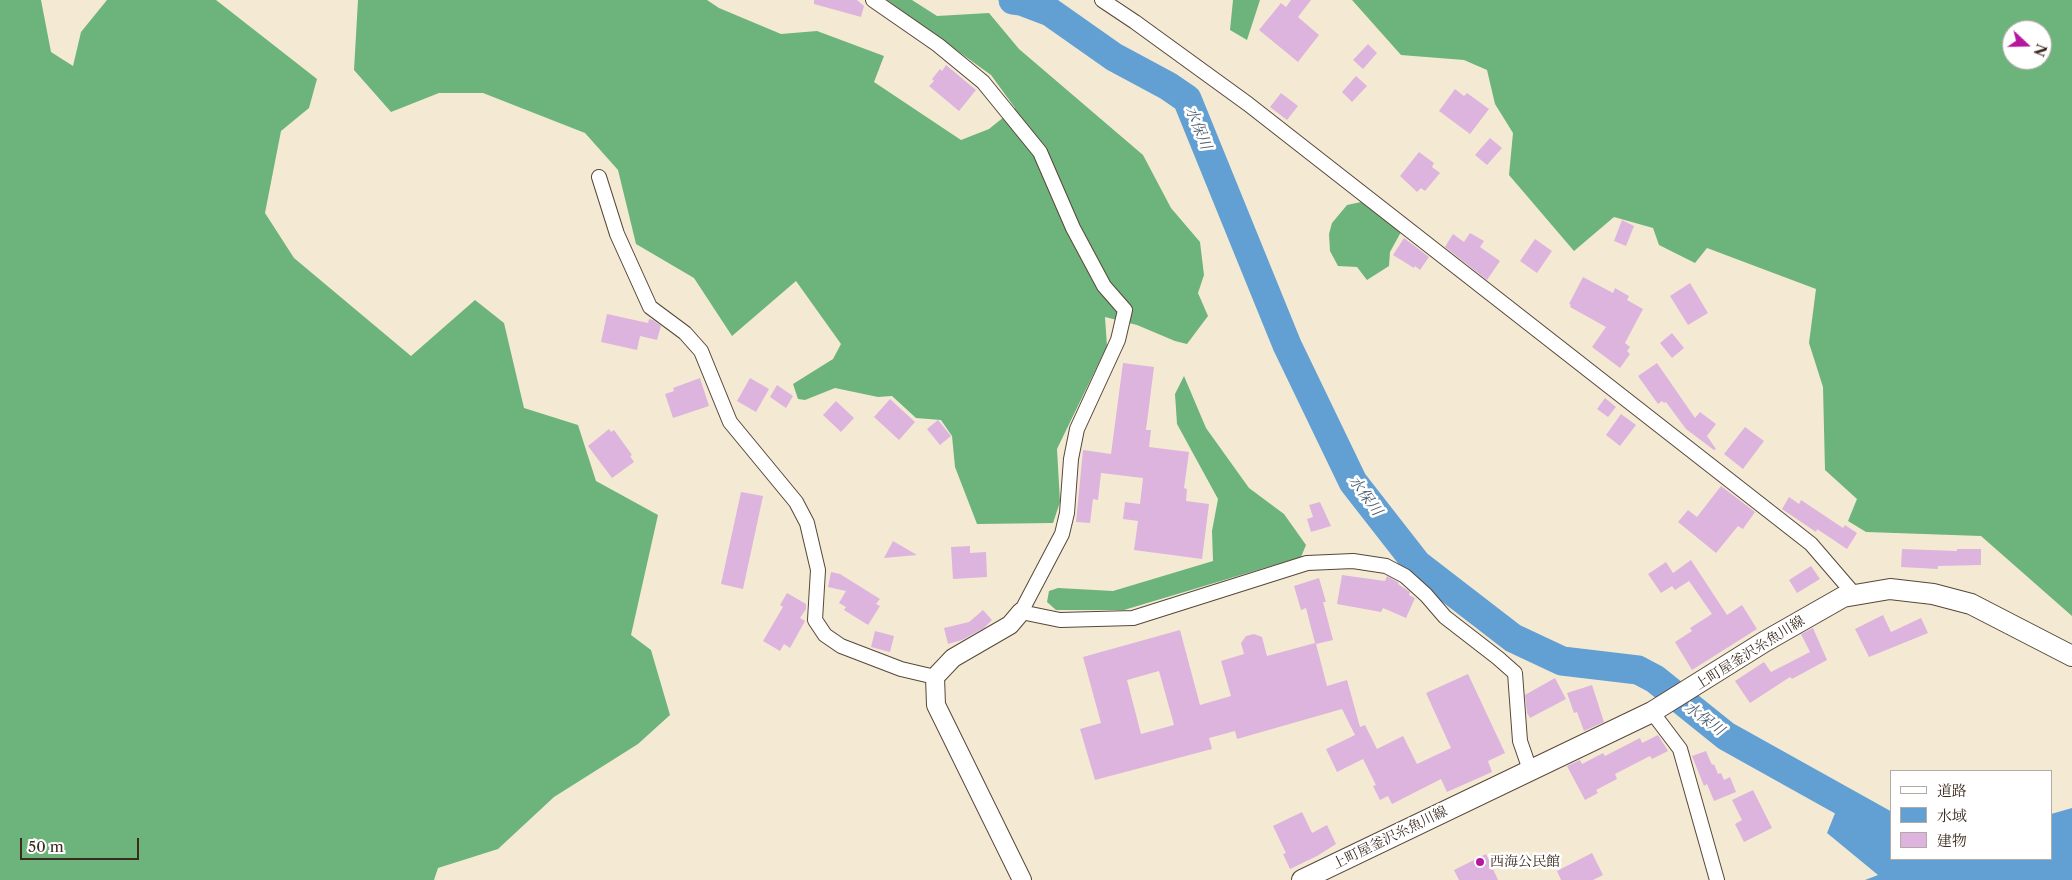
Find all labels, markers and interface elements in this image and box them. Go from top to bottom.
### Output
north arrow [2002,20,2052,70]
text: N [2029,41,2051,59]
water label: 水保川 [1181,104,1215,152]
water label: 水保川 [1344,473,1386,519]
street label: 上町屋釜沢糸魚川線 [1692,612,1808,694]
water label: 水保川 [1681,698,1727,740]
legend [1890,770,2052,860]
text: 道路 [1937,781,1967,800]
street label: 上町屋釜沢糸魚川線 [1330,803,1450,873]
text: 水域 [1937,806,1967,825]
scale bar [22,828,141,860]
text: 建物 [1937,831,1967,850]
text: 50 m [28,837,64,856]
place label: 西海公民館 [1490,854,1560,870]
marker: 西海公民館 [1474,856,1486,868]

